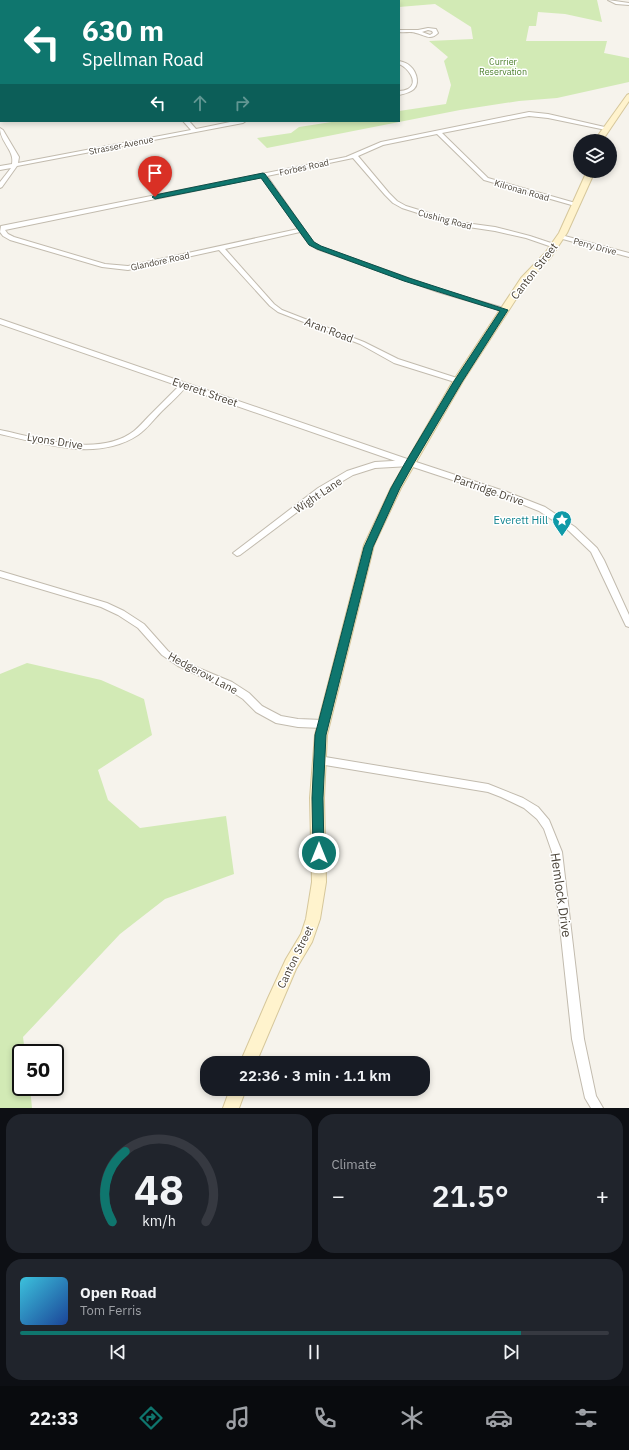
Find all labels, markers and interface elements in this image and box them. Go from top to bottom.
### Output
text: 630 m [82,12,164,49]
icon: left [16,16,68,68]
text: Spellman Road [82,48,204,71]
park label: Currier Reservation [479,56,527,77]
icon: left [147,92,169,114]
icon: ahead [189,92,211,114]
icon: right [231,92,253,114]
street label: Strasser Avenue [88,133,154,157]
map controls [573,134,617,178]
button: layers [573,134,617,178]
pin [138,156,172,197]
street label: Forbes Road [278,156,330,178]
icon: arrive [144,162,166,184]
street label: Kilronan Road [493,177,551,203]
street label: Cushing Road [417,207,473,231]
street label: Perry Drive [572,235,618,257]
street label: Canton Street [508,240,561,302]
street label: Glandore Road [130,249,190,273]
street label: Aran Road [303,314,355,346]
street label: Everett Street [170,374,240,410]
street label: Lyons Drive [26,430,84,452]
street label: Partridge Drive [452,471,526,509]
street label: Wight Lane [291,474,345,516]
place icon: Everett Hill [551,509,573,537]
place label: Everett Hill [494,513,548,527]
street label: Hedgerow Lane [166,649,240,697]
position arrow [298,832,340,874]
street label: Hemlock Drive [547,852,575,938]
street label: Canton Street [274,923,316,991]
speed limit sign: 50 [12,1044,64,1096]
text: 22:36 · 3 min · 1.1 km [239,1066,391,1085]
text: Climate [332,1156,376,1173]
text: 48 [134,1161,184,1215]
text: 21.5° [432,1176,509,1215]
text: − [332,1181,345,1210]
text: + [596,1181,609,1210]
text: km/h [142,1210,176,1229]
text: Open Road [80,1283,157,1302]
text: Tom Ferris [80,1302,142,1319]
icon: previous [107,1341,129,1363]
icon: pause [303,1341,325,1363]
icon: next [500,1341,522,1363]
icon: directions [137,1404,165,1432]
icon: music [224,1404,252,1432]
icon: phone [311,1404,339,1432]
icon: climate [398,1404,426,1432]
icon: car [485,1404,513,1432]
icon: filters [572,1404,600,1432]
text: 22:33 [29,1407,79,1430]

